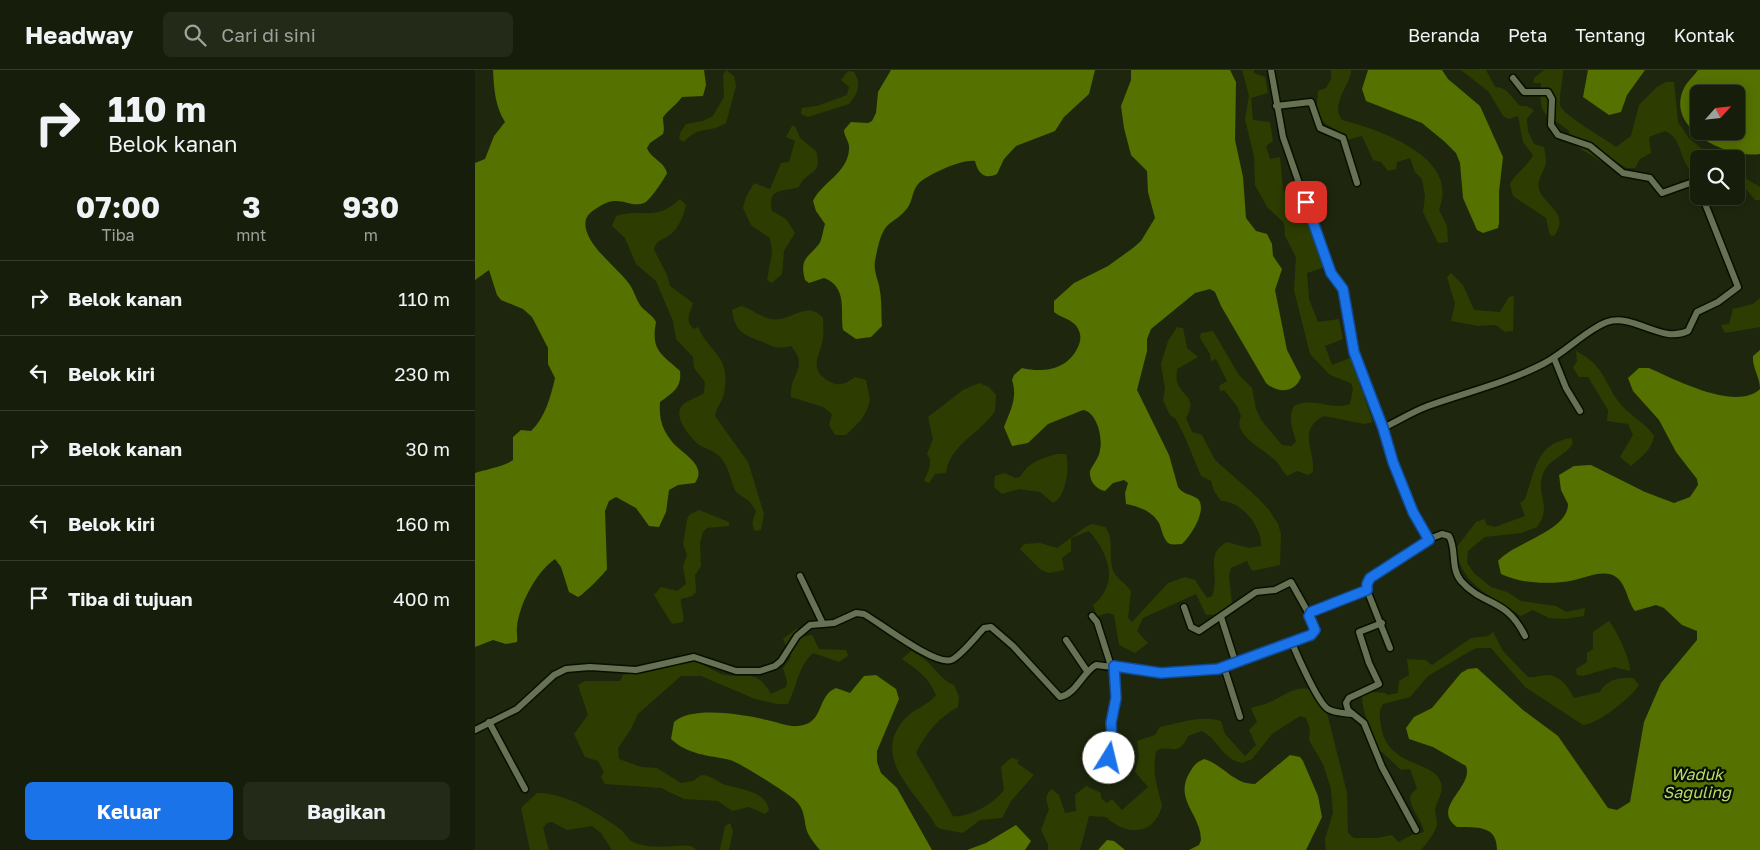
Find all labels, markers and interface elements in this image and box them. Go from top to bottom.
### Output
search box [163,12,513,57]
text: Headway [25,20,133,49]
icon: search [181,21,209,49]
text: Cari di sini [221,23,316,46]
text: Beranda [1408,24,1480,46]
text: Peta [1508,24,1547,46]
text: Tentang [1575,24,1646,46]
text: Kontak [1674,24,1735,46]
north arrow [1690,85,1745,140]
map controls [1690,85,1745,205]
text: 110 m [108,88,206,130]
icon: right [25,90,90,155]
text: Belok kanan [108,130,238,157]
button: search [1690,150,1745,205]
pin [1285,181,1327,223]
icon: arrive [1292,188,1320,216]
text: 07:00 [76,189,160,225]
text: 3 [242,189,260,225]
text: 930 [342,189,399,225]
text: Tiba [102,225,135,245]
text: mnt [236,225,266,245]
text: m [364,225,378,245]
icon: right [25,284,53,312]
text: Belok kanan [68,287,182,310]
text: 110 m [398,287,450,310]
icon: left [25,359,53,387]
text: Belok kiri [68,362,155,385]
text: 230 m [395,362,450,385]
icon: right [25,434,53,462]
text: Belok kanan [68,437,182,460]
text: 30 m [406,437,450,460]
icon: left [25,509,53,537]
text: Belok kiri [68,512,155,535]
text: 160 m [396,512,450,535]
icon: arrive [25,584,53,612]
text: Tiba di tujuan [68,587,193,610]
text: 400 m [393,587,450,610]
position arrow [1082,731,1134,783]
water label: Waduk Saguling [1663,764,1732,802]
button: Keluar [25,782,233,840]
button: Bagikan [243,782,450,840]

